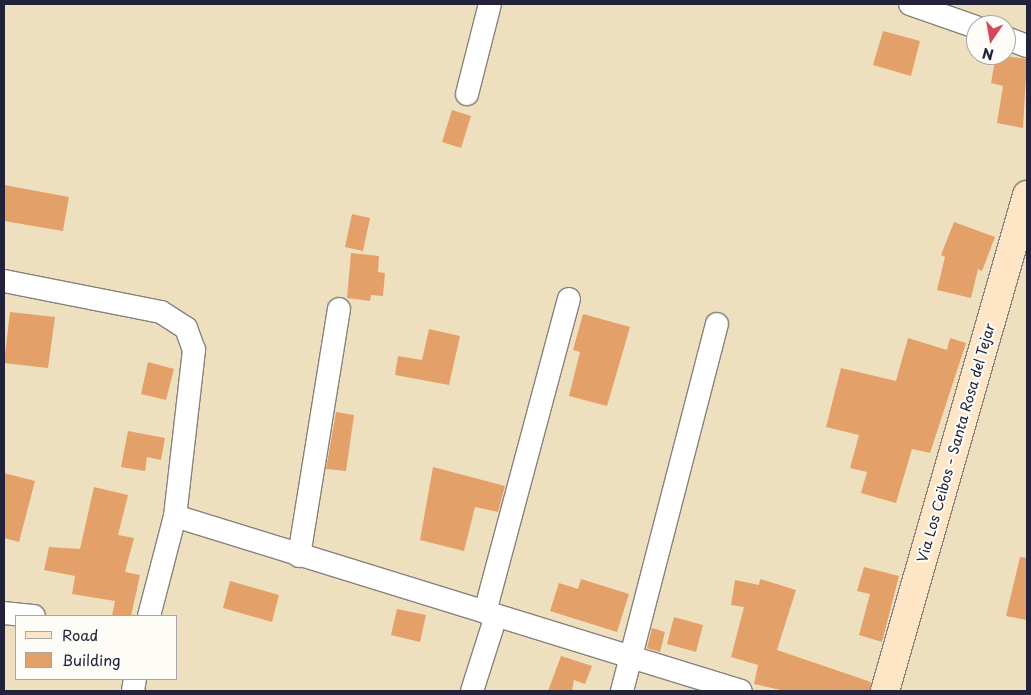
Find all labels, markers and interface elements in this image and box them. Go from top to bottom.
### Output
north arrow [966,15,1016,65]
text: N [980,43,996,66]
street label: Via Los Ceibos - Santa Rosa del Tejar [913,320,999,566]
legend [15,615,178,680]
text: Road [62,623,98,646]
text: Building [62,648,121,671]

